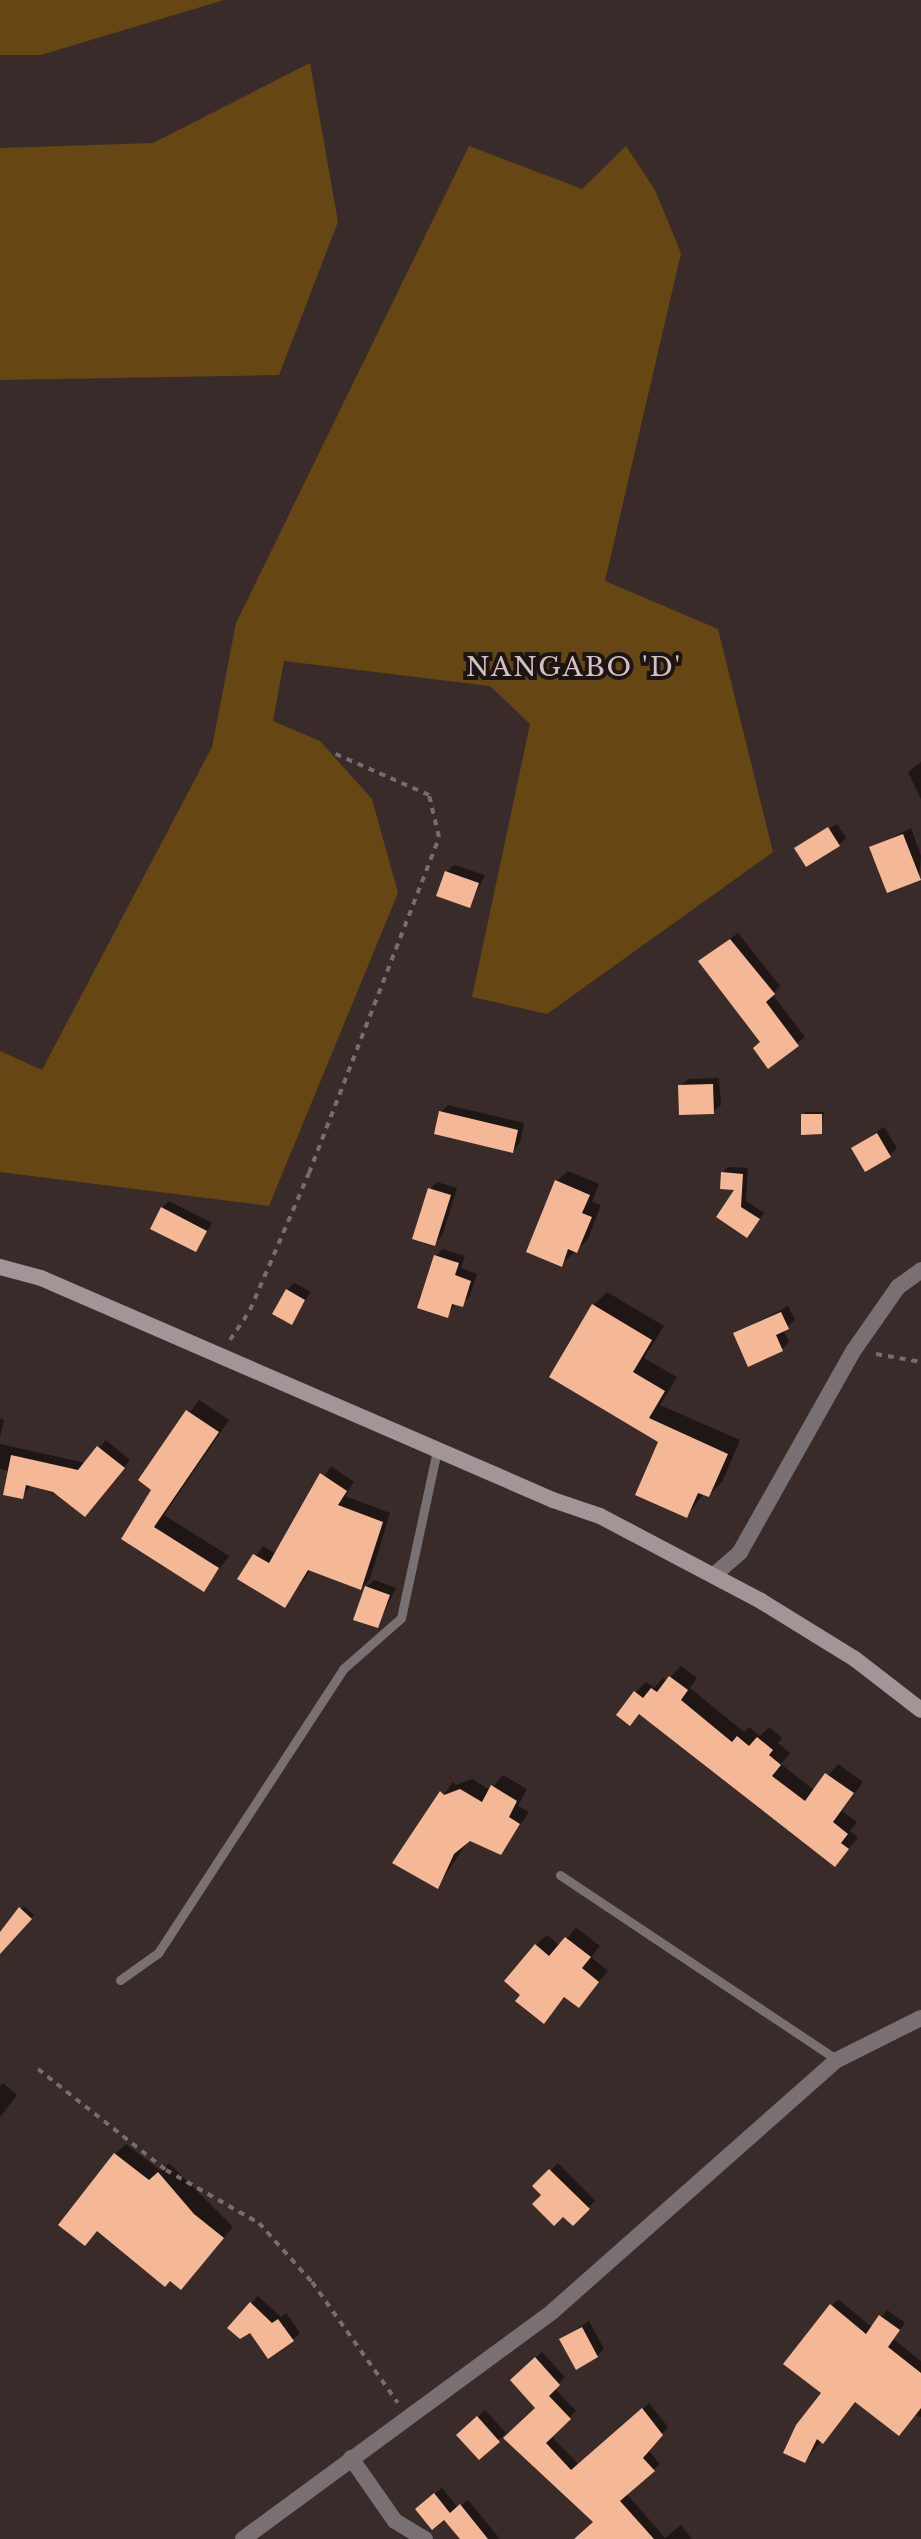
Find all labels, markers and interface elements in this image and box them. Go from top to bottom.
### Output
district label: NANGABO 'D' [466,652,682,684]

